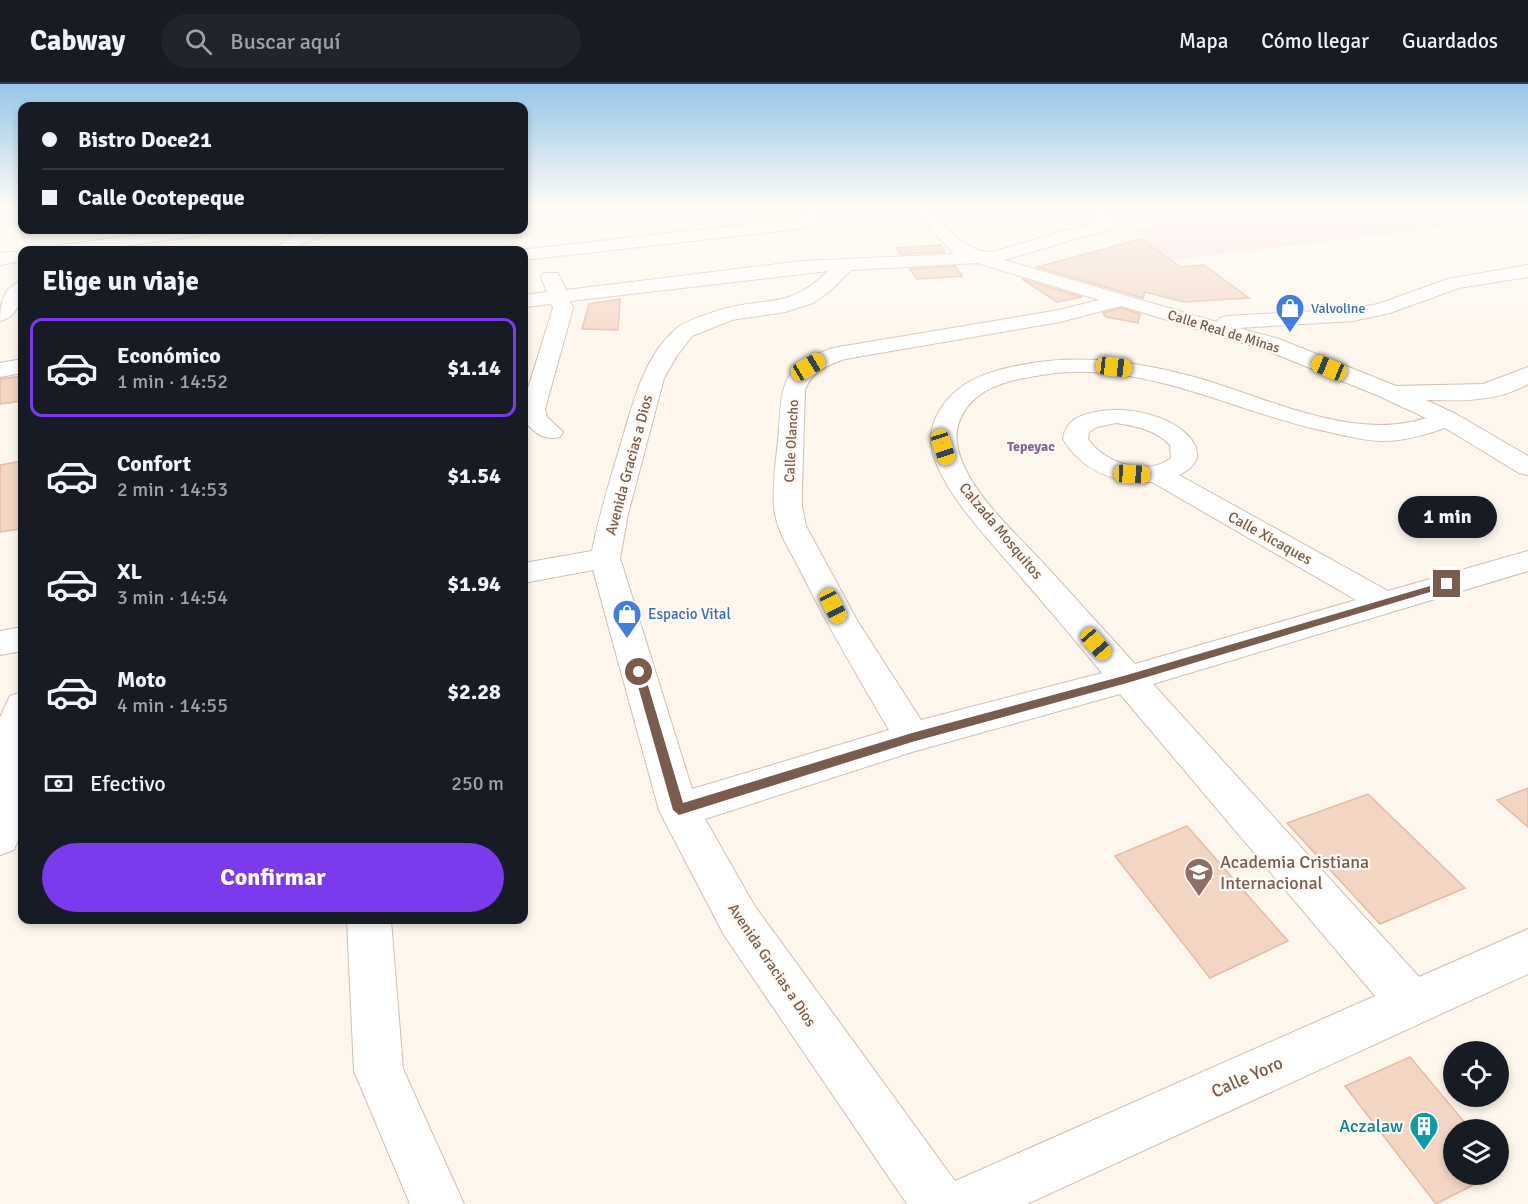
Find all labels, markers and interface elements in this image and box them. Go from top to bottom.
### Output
search box [161,14,581,68]
text: Cabway [30,24,125,58]
icon: search [182,25,215,58]
text: Buscar aquí [230,28,340,55]
text: Mapa [1179,28,1228,54]
text: Cómo llegar [1261,28,1369,54]
text: Guardados [1402,28,1498,54]
text: Bistro Doce21 [78,126,212,153]
text: Calle Ocotepeque [78,184,245,211]
text: Elige un viaje [42,265,199,298]
shop icon: Valvoline [1274,292,1306,334]
place label: Valvoline [1311,300,1366,317]
street label: Calle Real de Minas [1166,306,1282,357]
icon: car [45,341,99,395]
text: Económico [117,342,221,369]
car [788,350,828,384]
car [1309,353,1349,383]
text: $1.14 [447,354,501,381]
car [1095,356,1133,378]
text: 1 min · 14:52 [117,369,228,394]
street label: Avenida Gracias a Dios [602,392,657,537]
street label: Calle Olancho [781,399,802,483]
car [929,427,957,467]
district label: Tepeyac [1007,438,1055,455]
icon: car [45,449,99,503]
text: Confort [117,450,191,477]
text: $1.54 [447,462,501,489]
car [1114,464,1150,484]
text: 2 min · 14:53 [117,477,228,502]
street label: Calzada Mosquitos [955,479,1047,583]
callout: 1 min [1398,497,1496,539]
text: 1 min [1423,504,1472,529]
street label: Calle Xicaques [1225,507,1316,569]
icon: car [45,557,99,611]
text: XL [117,558,142,585]
text: $1.94 [447,570,501,597]
route end [1433,570,1460,597]
text: 3 min · 14:54 [117,585,228,610]
car [817,586,849,626]
shop icon: Espacio Vital [611,598,643,640]
place label: Espacio Vital [648,605,731,623]
car [1077,625,1115,663]
route start [625,658,652,685]
icon: car [45,665,99,719]
text: Moto [117,666,166,693]
text: $2.28 [447,678,501,705]
text: 4 min · 14:55 [117,693,228,718]
icon: cash [42,767,75,800]
text: Efectivo [90,770,166,797]
text: 250 m [451,771,504,796]
button: Confirmar [42,843,504,912]
place label: Academia Cristiana Internacional [1220,851,1369,894]
school or university icon: Academia Cristiana Internacional [1183,856,1215,898]
street label: Avenida Gracias a Dios [724,900,820,1030]
map controls [1443,1041,1509,1185]
button: locate [1443,1041,1509,1107]
street label: Calle Yoro [1208,1051,1286,1103]
building icon: Aczalaw [1408,1110,1440,1152]
place label: Aczalaw [1339,1115,1403,1137]
button: layers [1443,1119,1509,1185]

